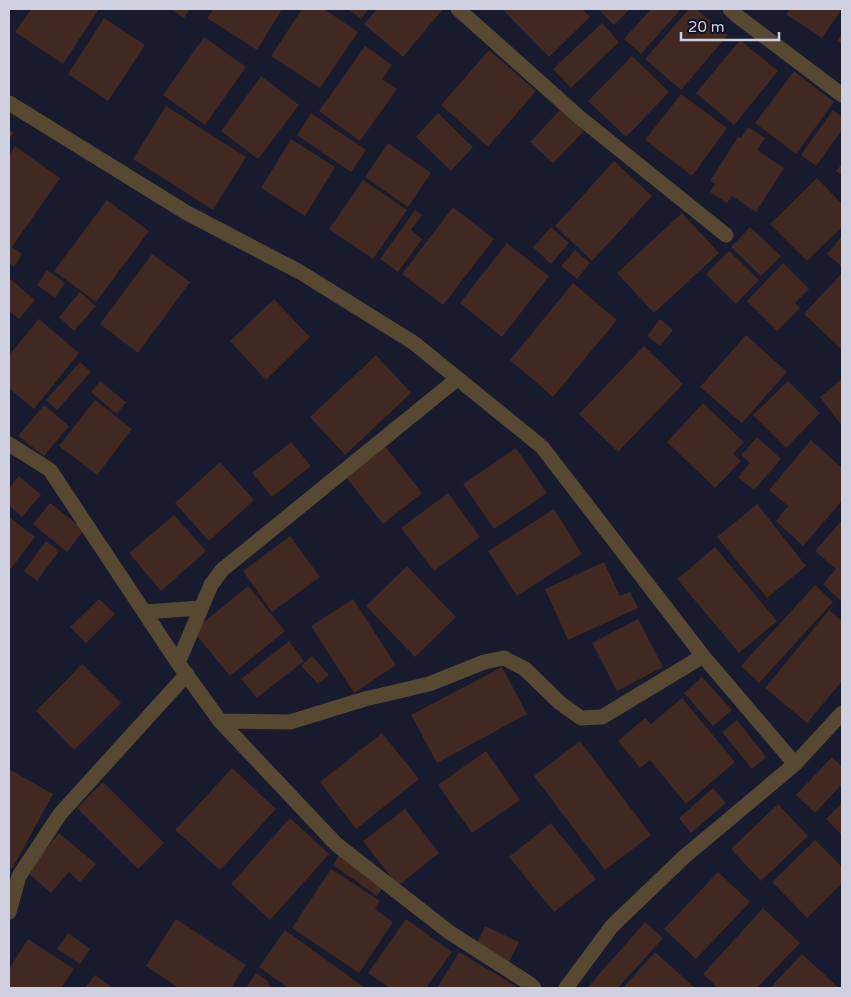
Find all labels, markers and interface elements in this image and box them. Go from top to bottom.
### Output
scale bar [681,10,778,42]
text: 20 m [688,18,725,36]

